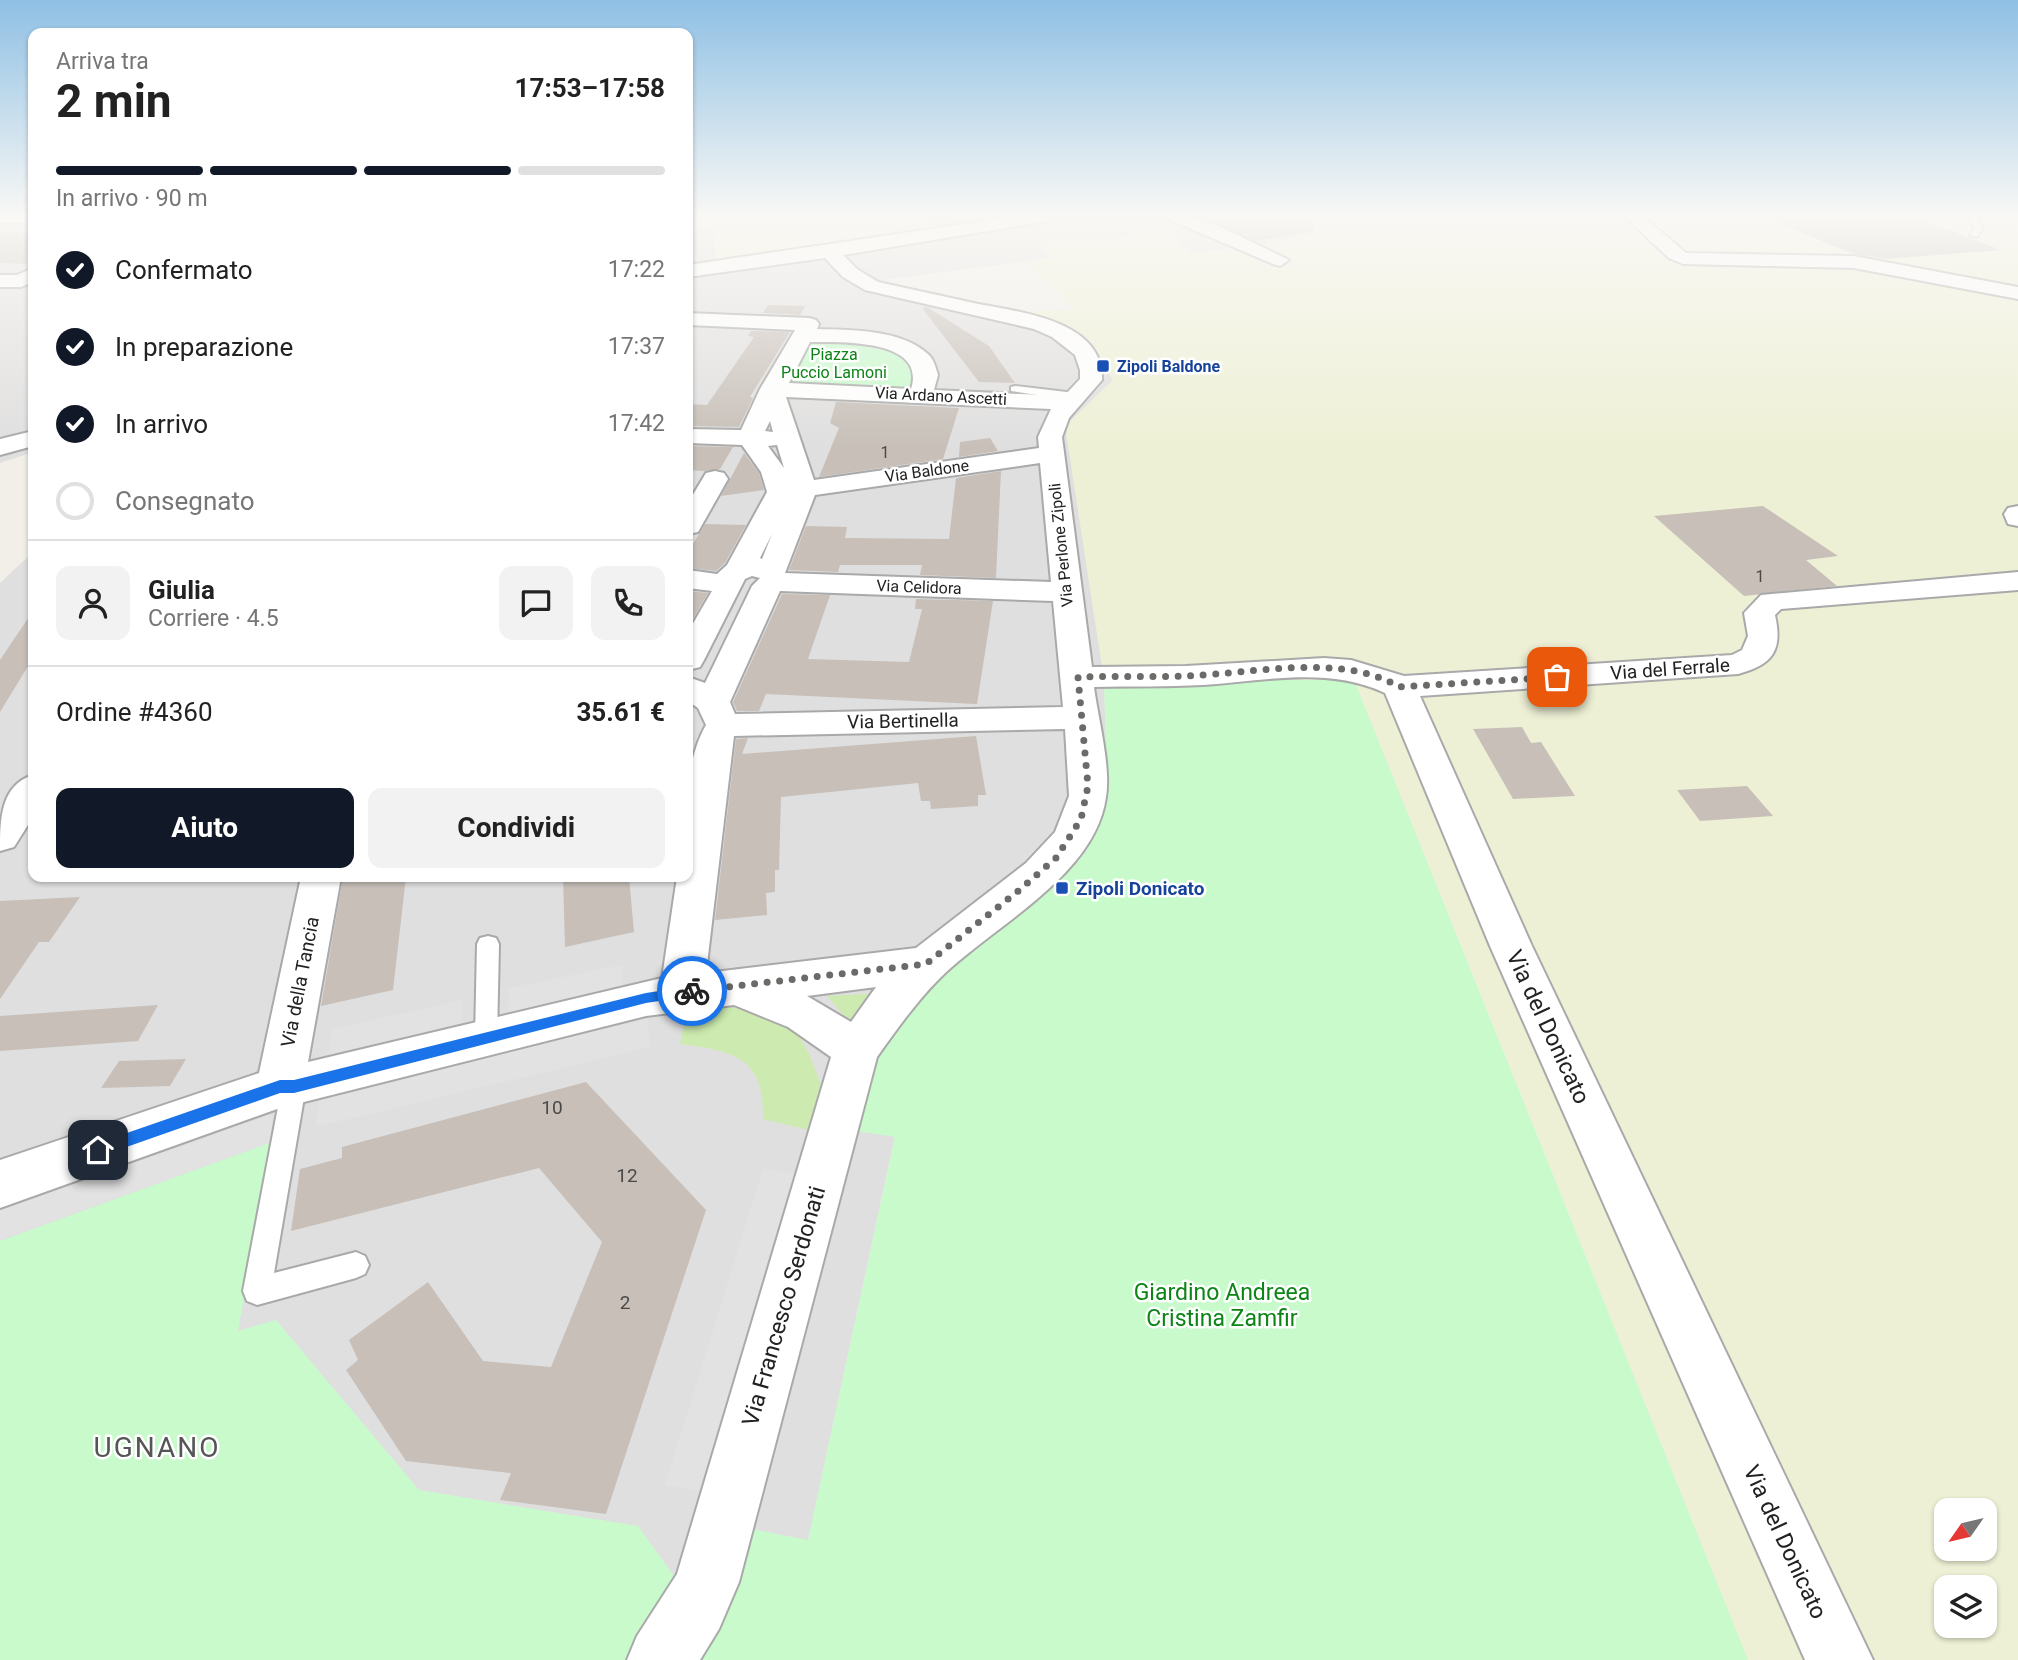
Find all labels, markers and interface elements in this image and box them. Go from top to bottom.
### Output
text: Arriva tra [56,48,149,75]
text: 17:53–17:58 [515,73,665,103]
text: 2 min [56,74,172,128]
text: In arrivo · 90 m [56,185,208,212]
icon: check [56,251,94,289]
text: Confermato [115,255,252,285]
text: 17:22 [608,256,665,283]
icon: check [56,328,94,366]
text: In preparazione [115,332,293,362]
text: 17:37 [608,333,665,360]
park label: Piazza Puccio Lamoni [781,345,887,382]
place label: Zipoli Baldone [1117,357,1220,376]
marker: Zipoli Baldone [1095,358,1111,374]
street label: Via Ardano Ascetti [875,383,1007,409]
icon: check [56,405,94,443]
text: In arrivo [115,409,208,439]
text: 17:42 [608,410,665,437]
house number: 1 [881,443,890,462]
street label: Via Baldone [884,456,970,486]
street label: Via Perlone Zipoli [1045,482,1077,608]
text: Consegnato [115,486,255,516]
button: person [56,566,130,640]
button: chat [499,566,573,640]
button: phone [591,566,665,640]
house number: 1 [1756,567,1765,586]
text: Giulia [148,575,215,605]
street label: Via Celidora [876,576,962,598]
text: Corriere · 4.5 [148,605,279,632]
pin [1527,647,1587,707]
street label: Via del Ferrale [1609,653,1731,685]
icon: bag [1538,658,1576,696]
text: Ordine #4360 [56,697,213,727]
text: 35.61 € [576,697,665,727]
street label: Via Bertinella [847,709,959,733]
button: Aiuto [56,788,354,868]
button: Condividi [368,788,665,868]
place label: Zipoli Donicato [1076,877,1205,900]
marker: Zipoli Donicato [1054,880,1070,896]
street label: Via della Tancia [276,915,324,1049]
street label: Via del Donicato [1501,946,1595,1108]
courier [657,956,727,1026]
icon: bike [673,972,711,1010]
house number: 10 [541,1096,563,1119]
pin [68,1120,128,1180]
icon: home [79,1131,117,1169]
house number: 12 [616,1164,638,1187]
street label: Via Francesco Serdonati [737,1183,831,1429]
park label: Giardino Andreea Cristina Zamfir [1134,1279,1310,1332]
house number: 2 [620,1291,630,1314]
district label: UGNANO [94,1431,220,1464]
street label: Via del Donicato [1738,1461,1832,1623]
north arrow [1934,1498,1997,1561]
map controls [1934,1498,1997,1638]
button: layers [1934,1575,1997,1638]

